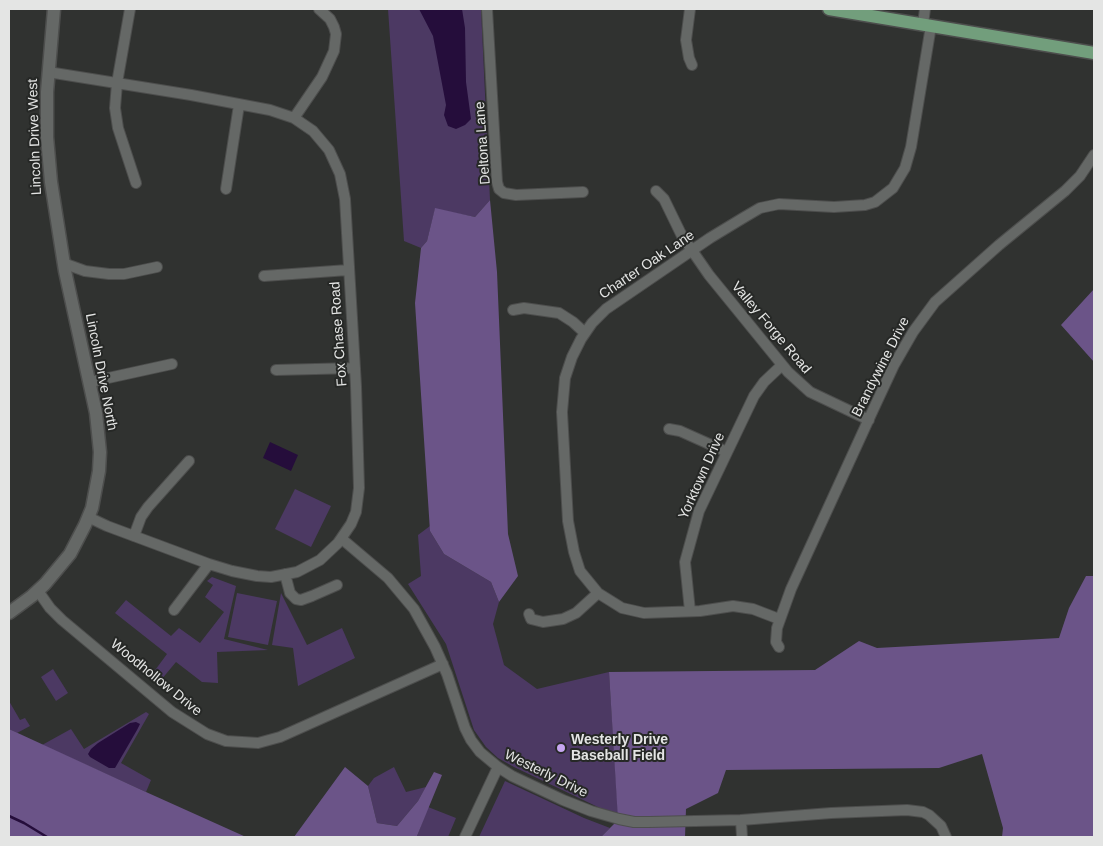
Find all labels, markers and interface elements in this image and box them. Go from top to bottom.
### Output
street label: Lincoln Drive West [25,79,45,195]
street label: Deltona Lane [472,101,494,185]
street label: Charter Oak Lane [596,227,698,303]
street label: Valley Forge Road [728,279,814,377]
street label: Fox Chase Road [327,281,351,387]
street label: Lincoln Drive North [81,312,121,432]
street label: Brandywine Drive [849,314,913,420]
street label: Yorktown Drive [675,430,729,522]
street label: Woodhollow Drive [107,636,205,720]
place label: Westerly Drive Baseball Field [571,732,668,764]
marker: Westerly Drive Baseball Field [555,742,567,754]
street label: Westerly Drive [502,747,590,801]

